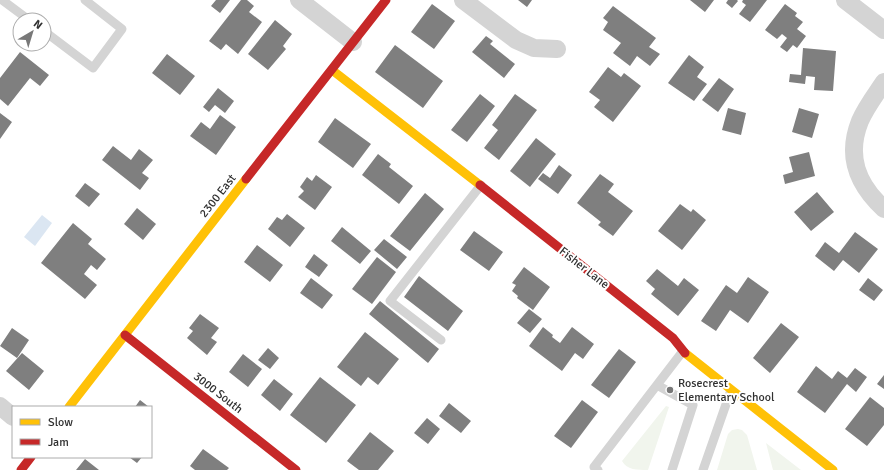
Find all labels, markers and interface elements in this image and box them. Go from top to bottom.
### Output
north arrow [12,12,52,52]
text: N [31,17,45,32]
street label: 2300 East [196,171,240,221]
street label: Fisher Lane [556,244,612,292]
street label: 3000 South [190,369,246,417]
place label: Rosecrest Elementary School [678,376,775,405]
marker: Rosecrest Elementary School [665,385,675,395]
legend [12,406,152,458]
text: Slow [48,415,73,430]
text: Jam [48,435,69,450]

